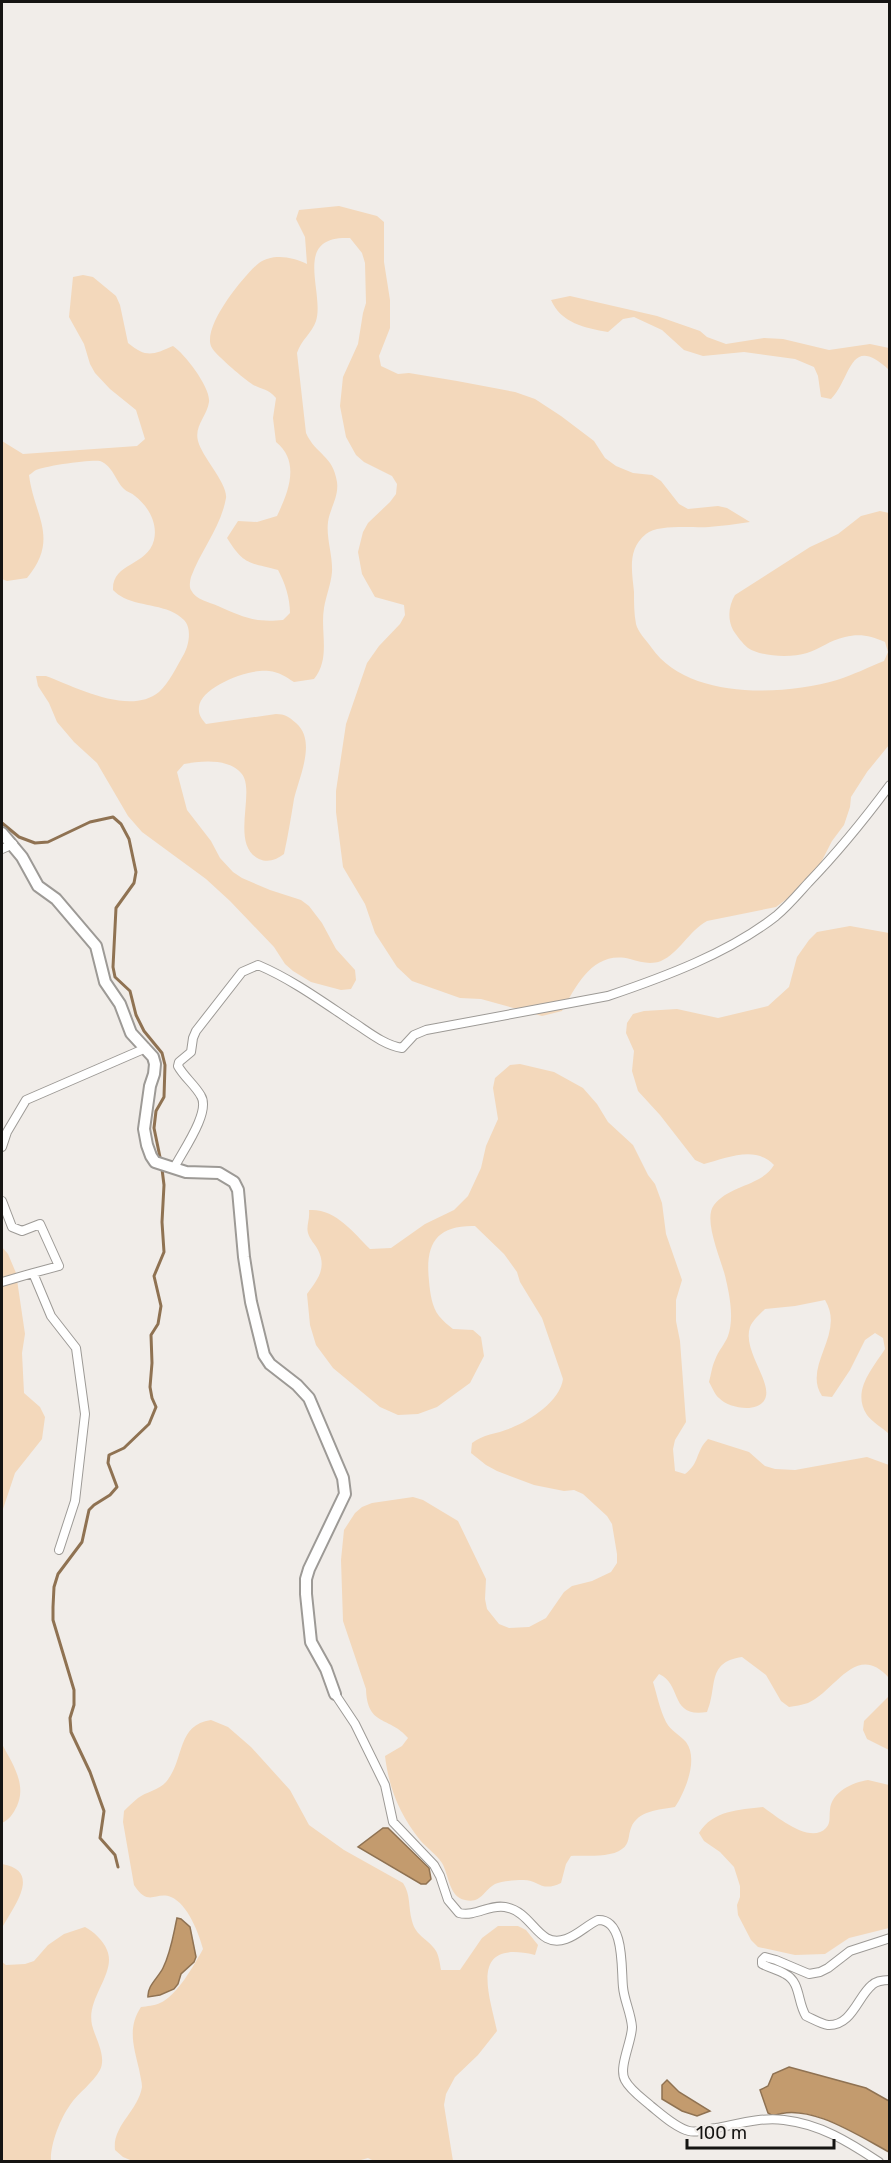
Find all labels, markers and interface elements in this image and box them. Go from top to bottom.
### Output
scale bar [687,2112,834,2150]
text: 100 m [696,2122,747,2144]

